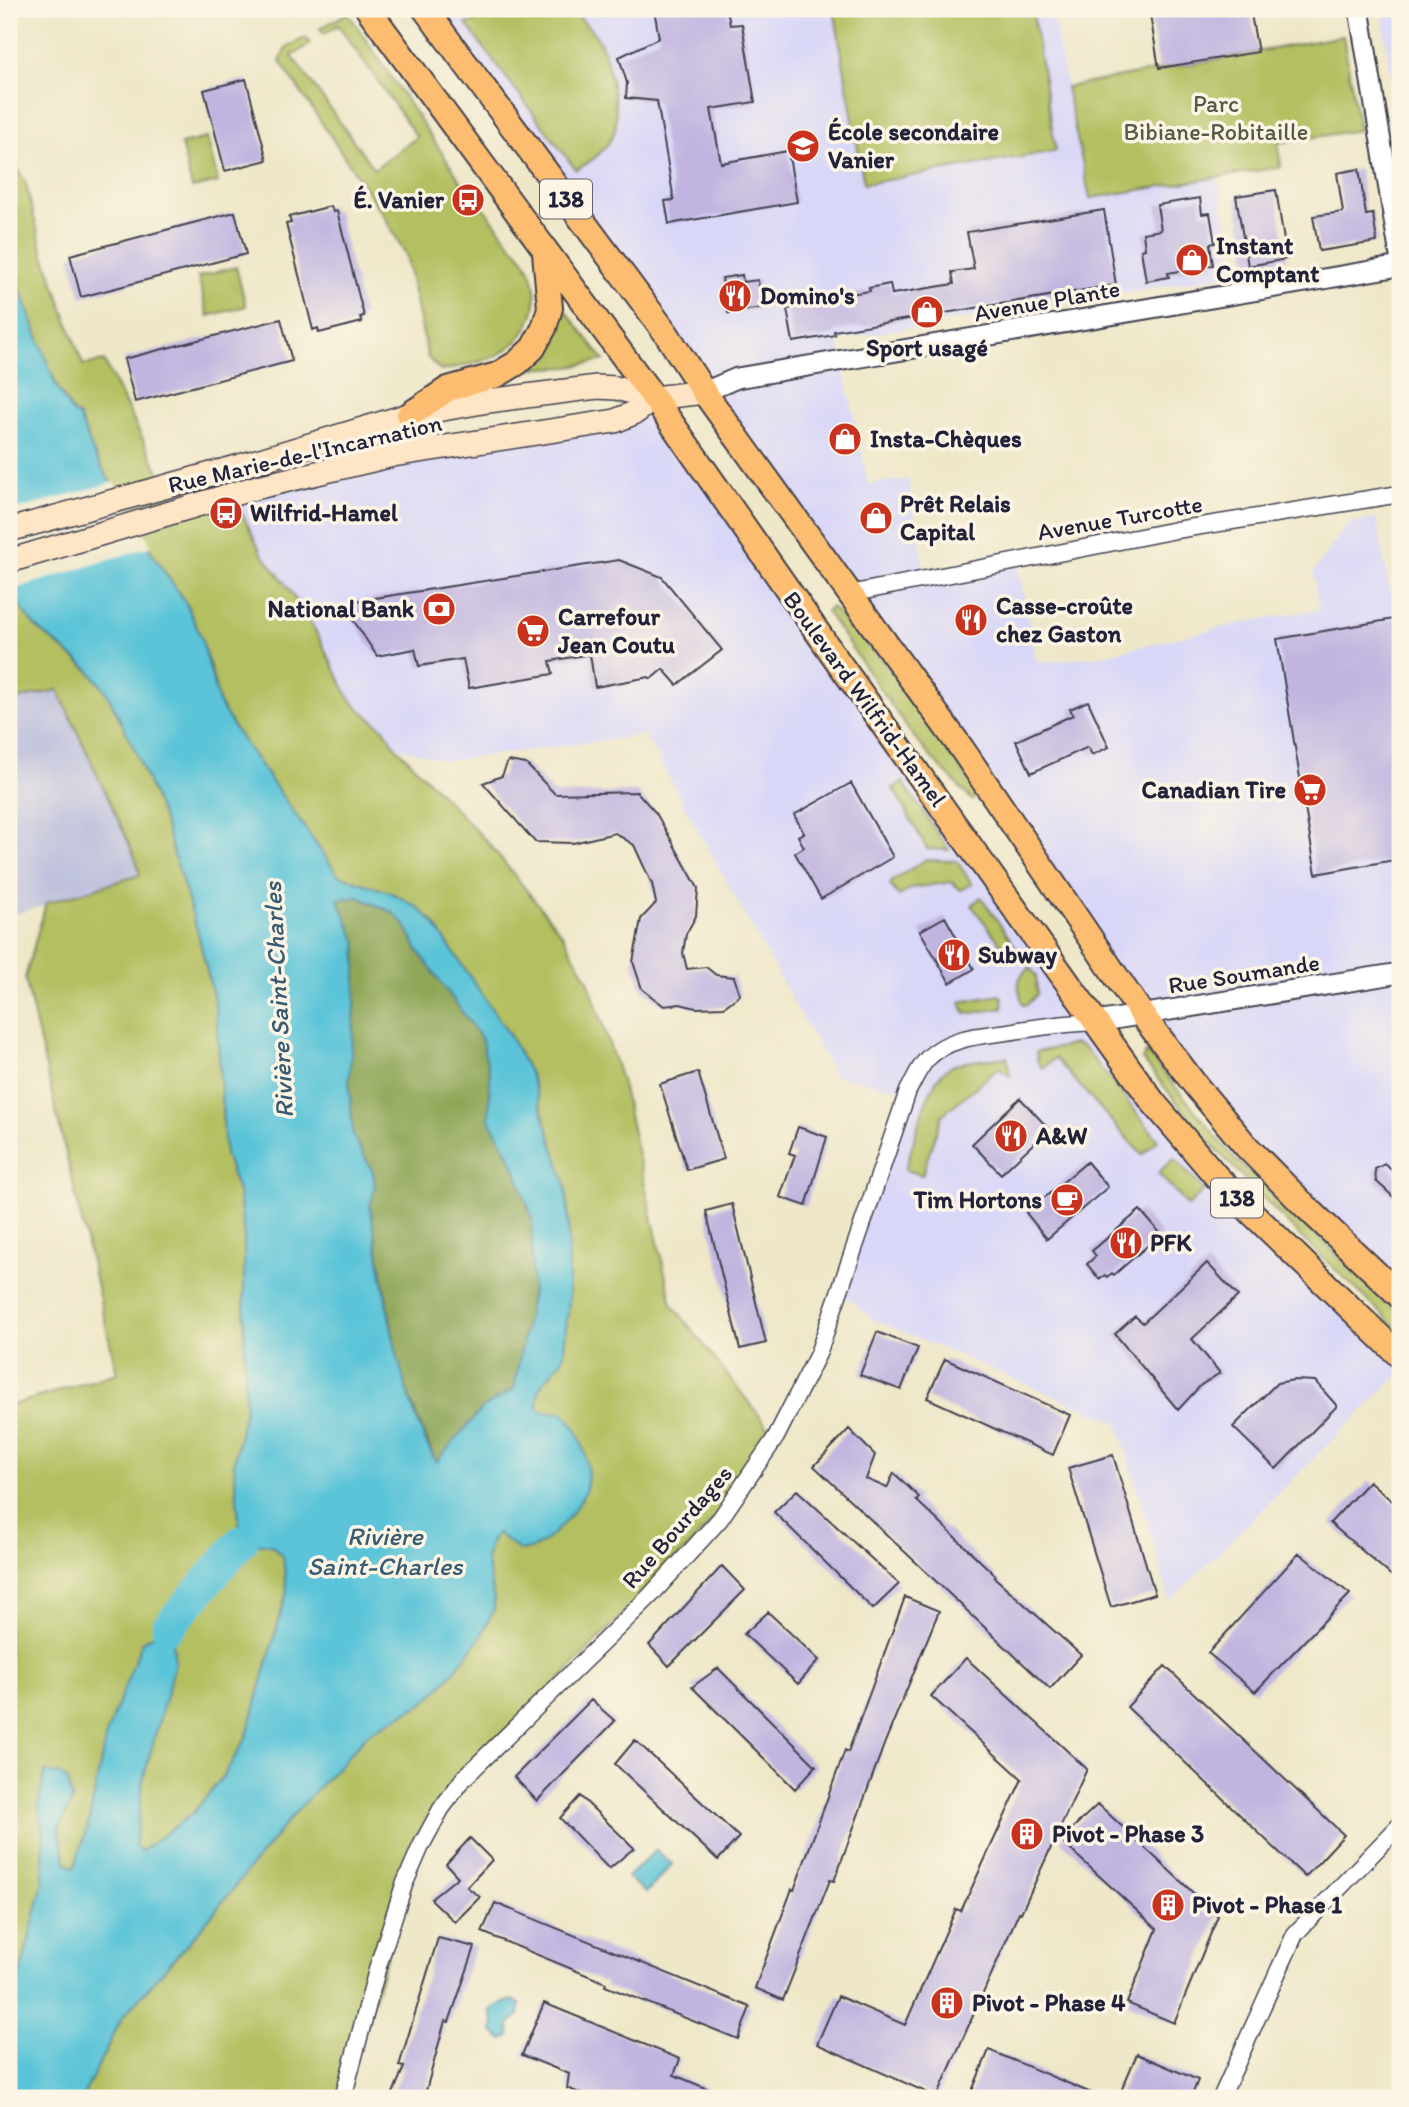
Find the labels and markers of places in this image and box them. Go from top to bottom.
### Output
place label: École secondaire Vanier [828,117,999,174]
school or university icon: École secondaire Vanier [784,127,822,165]
bus stop icon: É. Vanier [449,181,487,219]
place label: É. Vanier [353,185,445,214]
place label: Instant Comptant [1216,231,1319,289]
shop icon: Instant Comptant [1173,241,1211,279]
restaurant icon: Domino's [716,277,754,315]
place label: Domino's [760,281,855,310]
shop icon: Sport usagé [908,293,946,331]
place label: Sport usagé [866,333,988,363]
shop icon: Insta-Chèques [826,420,864,458]
place label: Insta-Chèques [870,424,1022,454]
place label: Prêt Relais Capital [900,489,1011,547]
bus stop icon: Wilfrid-Hamel [207,494,245,532]
place label: Wilfrid-Hamel [250,498,398,527]
shop icon: Prêt Relais Capital [857,499,895,537]
bank icon: National Bank [420,590,458,628]
place label: Casse-croûte chez Gaston [996,591,1133,648]
place label: National Bank [267,594,415,623]
restaurant icon: Casse-croûte chez Gaston [952,601,990,639]
place label: Carrefour Jean Coutu [557,602,676,659]
supermarket icon: Carrefour Jean Coutu [514,612,552,650]
supermarket icon: Canadian Tire [1291,771,1329,809]
place label: Canadian Tire [1142,775,1286,804]
restaurant icon: Subway [935,936,973,974]
place label: Subway [978,940,1057,970]
restaurant icon: A&W [992,1117,1030,1155]
place label: A&W [1035,1121,1088,1150]
cafe icon: Tim Hortons [1048,1181,1086,1219]
place label: Tim Hortons [913,1185,1042,1214]
restaurant icon: PFK [1107,1224,1145,1262]
place label: PFK [1150,1228,1192,1257]
building icon: Pivot - Phase 3 [1008,1815,1046,1853]
place label: Pivot - Phase 3 [1052,1819,1204,1848]
building icon: Pivot - Phase 1 [1149,1886,1187,1924]
place label: Pivot - Phase 1 [1192,1890,1343,1919]
building icon: Pivot - Phase 4 [928,1984,966,2022]
place label: Pivot - Phase 4 [972,1988,1126,2017]

